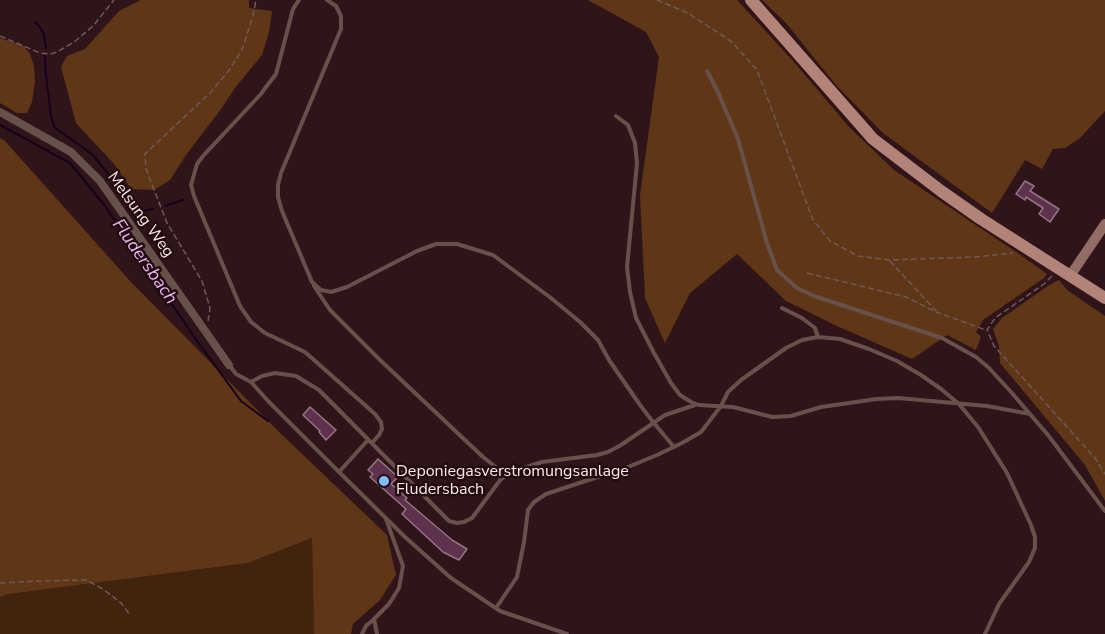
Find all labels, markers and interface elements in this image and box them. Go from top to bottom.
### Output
street label: Melsung Weg [103,169,177,261]
water label: Fludersbach [107,215,181,309]
place label: Deponiegasverstromungsanlage Fludersbach [396,462,629,500]
marker: Deponiegasverstromungsanlage Fludersbach [377,474,391,488]

